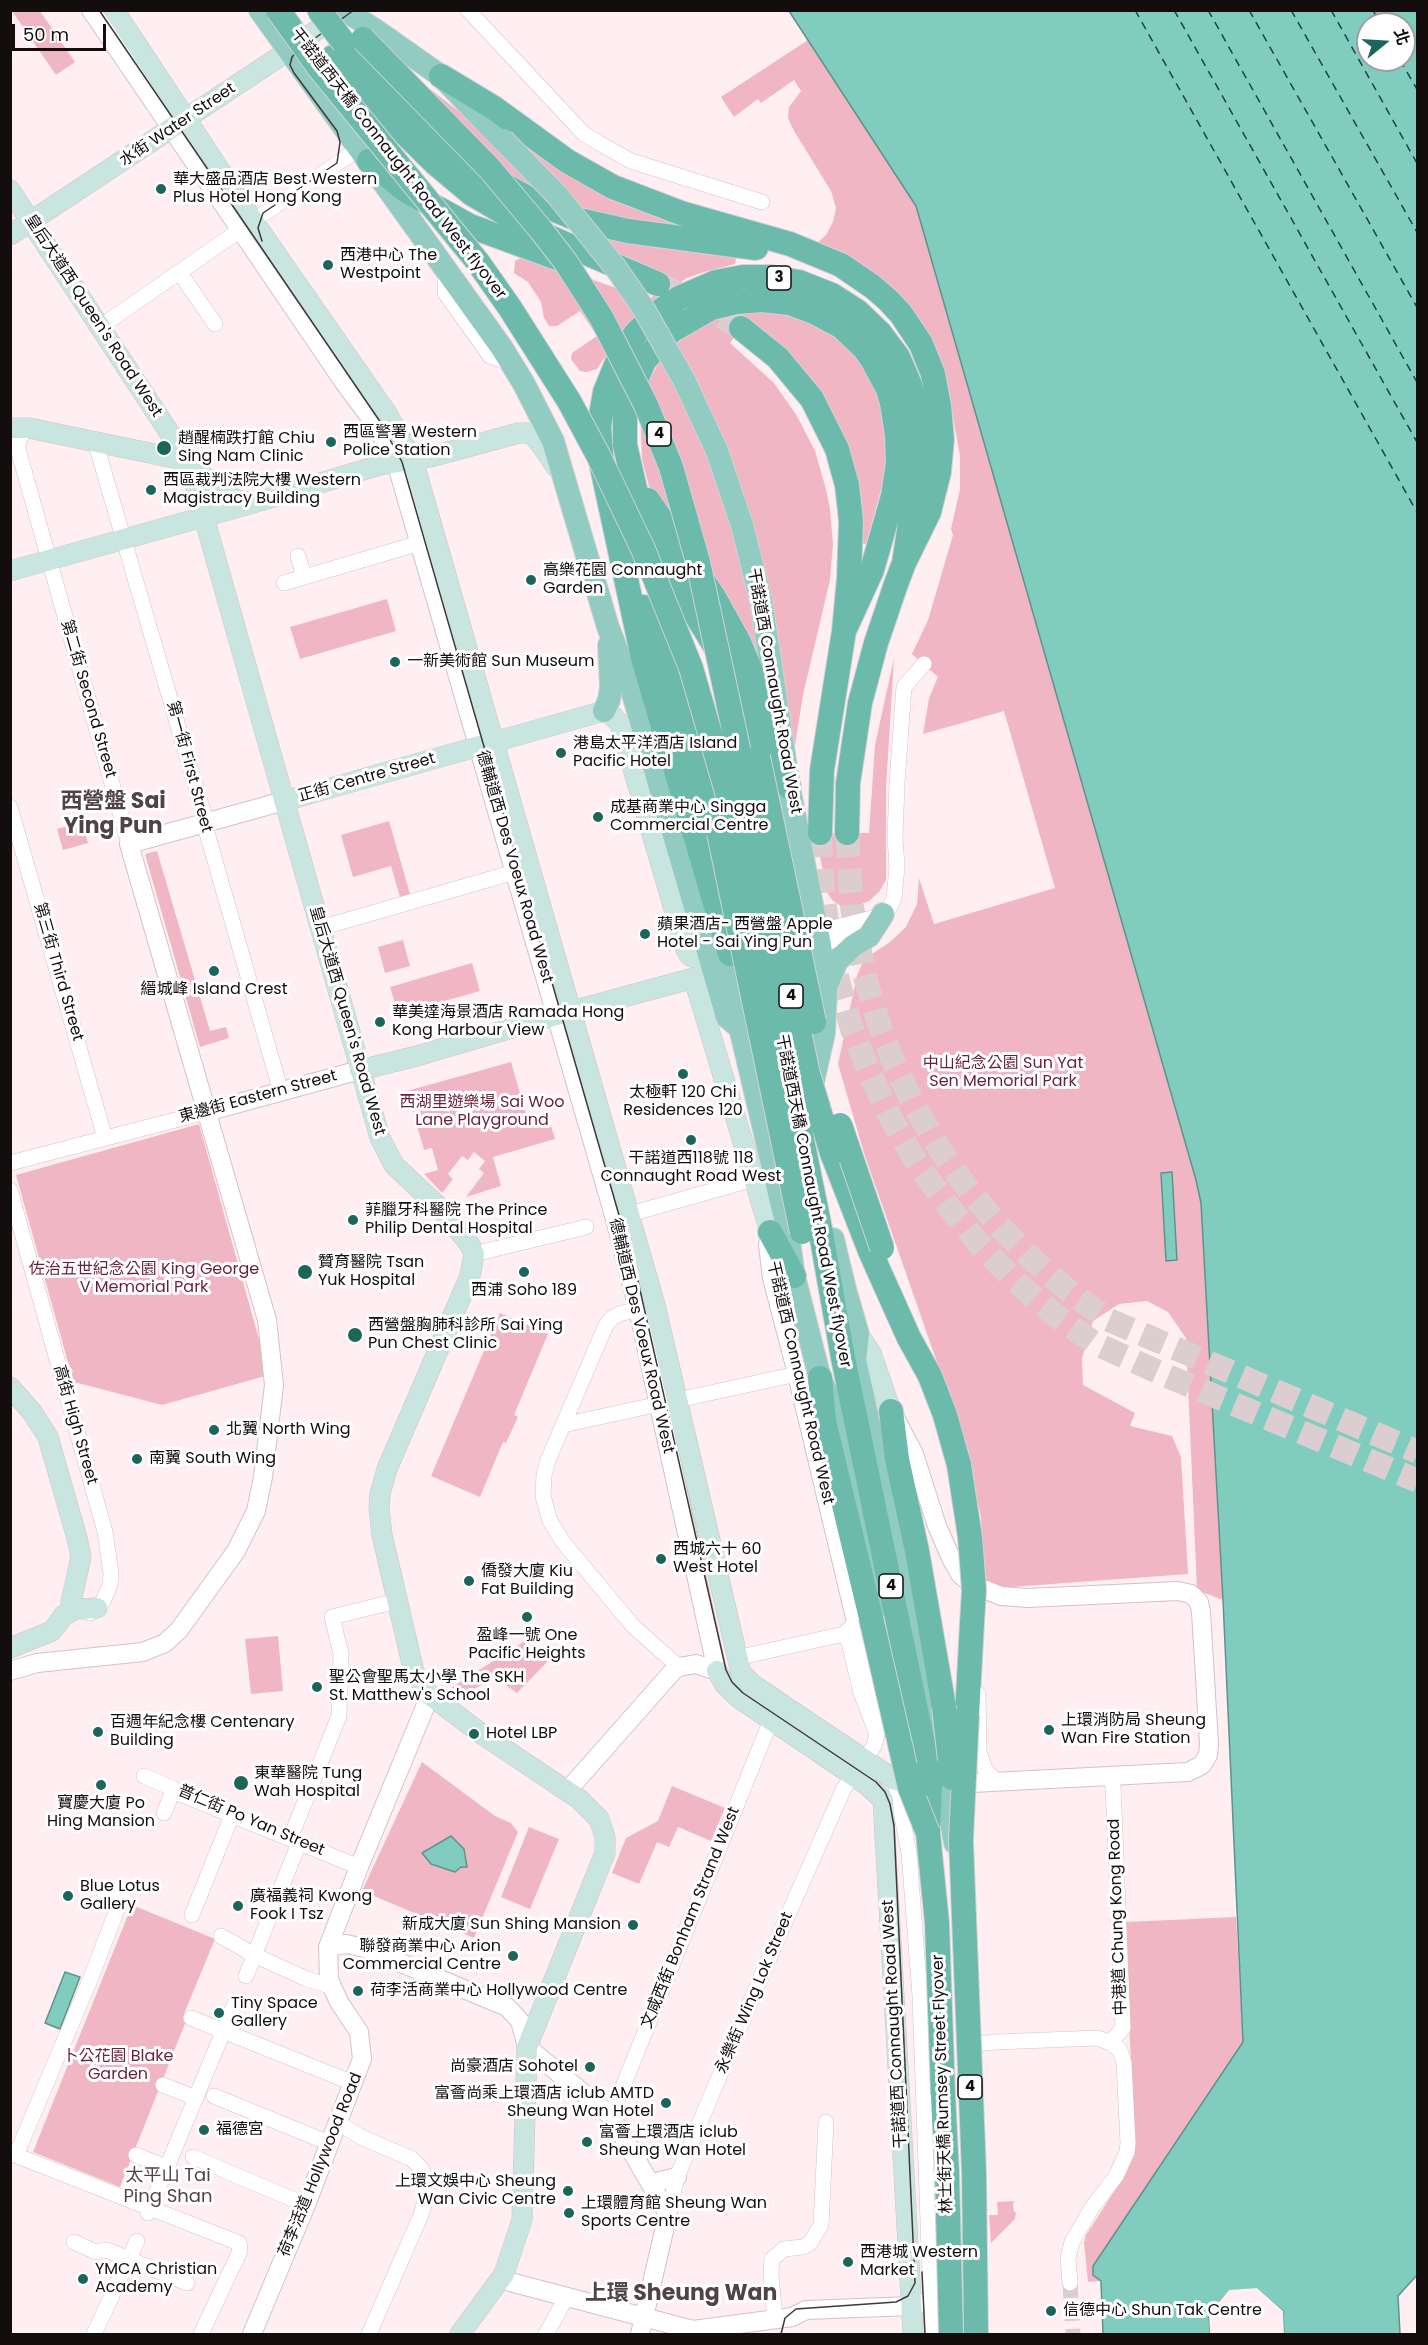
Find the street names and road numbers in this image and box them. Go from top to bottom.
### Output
street label: 干諾道西天橋 Connaught Road West flyover [286,25,510,303]
street label: 水街 Water Street [116,79,240,171]
street label: 皇后大道西 Queen's Road West [20,211,166,421]
road number: 3 [767,266,791,290]
road number: 4 [647,422,671,446]
street label: 干諾道西 Connaught Road West [743,567,805,815]
street label: 第二街 Second Street [56,618,120,780]
street label: 第一街 First Street [162,699,216,835]
street label: 正街 Centre Street [296,749,438,807]
street label: 德輔道西 Des Voeux Road West [472,749,556,985]
street label: 第三街 Third Street [29,901,87,1043]
street label: 皇后大道西 Queen's Road West [305,904,389,1138]
road number: 4 [779,984,803,1008]
street label: 干諾道西天橋 Connaught Road West flyover [771,1033,855,1369]
street label: 東邊街 Eastern Street [177,1067,339,1127]
street label: 德輔道西 Des Voeux Road West [605,1216,677,1456]
street label: 干諾道西 Connaught Road West [763,1259,837,1507]
street label: 高街 High Street [49,1363,101,1487]
road number: 4 [879,1574,903,1598]
street label: 普仁街 Po Yan Street [175,1781,327,1861]
street label: 文咸西街 Bonham Strand West [638,1804,744,2032]
street label: 中港道 Chung Kong Road [1105,1818,1131,2016]
street label: 干諾道西 Connaught Road West [879,1899,911,2149]
street label: 永樂街 Wing Lok Street [712,1909,798,2077]
street label: 林士街天橋 Rumsey Street Flyover [929,1954,957,2214]
street label: 荷李活道 Hollywood Road [275,2070,367,2260]
road number: 4 [958,2075,982,2099]

